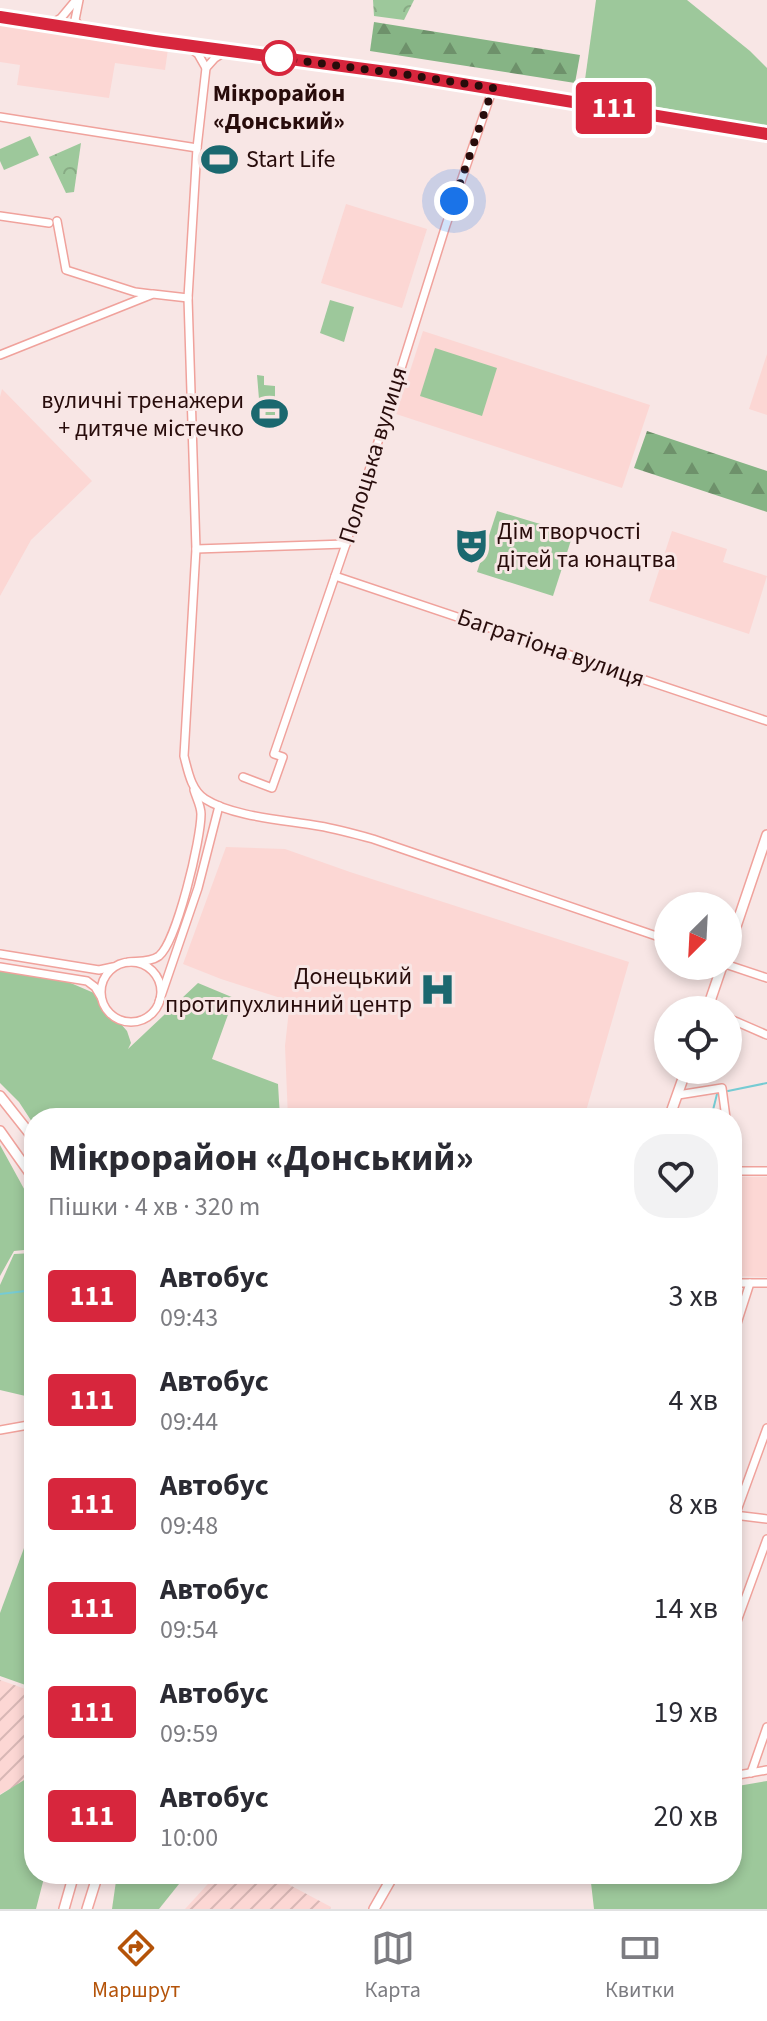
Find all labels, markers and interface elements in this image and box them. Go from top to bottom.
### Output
marker: Мікрорайон «Донський» [262,41,296,75]
place label: Мікрорайон «Донський» [213,76,345,139]
line badge: 111 [568,82,660,134]
text: 111 [592,88,636,128]
sports icon: Start Life [201,140,239,178]
place label: Start Life [246,142,335,177]
your location [434,181,474,221]
street label: Полоцька вулиця [329,362,417,548]
place label: вуличні тренажери + дитяче містечко [41,383,244,446]
sports icon: вуличні тренажери + дитяче містечко [251,395,289,433]
place label: Дім творчості дітей та юнацтва [497,514,676,577]
theatre icon: Дім творчості дітей та юнацтва [452,526,490,564]
street label: Багратіона вулиця [453,600,649,696]
north arrow [654,892,742,980]
map controls [654,892,742,1084]
place label: Донецький протипухлинний центр [165,959,412,1022]
hospital icon: Донецький протипухлинний центр [419,971,457,1009]
button: locate [654,996,742,1084]
text: Мікрорайон «Донський» [48,1131,474,1185]
button: heart [634,1134,718,1218]
text: Пішки · 4 хв · 320 m [48,1188,260,1225]
text: Автобус [160,1256,269,1299]
text: 3 хв [668,1275,718,1318]
text: 111 [70,1276,114,1316]
text: 09:43 [160,1299,218,1336]
text: Автобус [160,1360,269,1403]
text: 4 хв [668,1379,718,1422]
text: 111 [70,1380,114,1420]
text: 09:44 [160,1403,218,1440]
text: Автобус [160,1464,269,1507]
text: 8 хв [668,1483,718,1526]
text: 111 [70,1484,114,1524]
text: 09:48 [160,1507,218,1544]
text: Автобус [160,1568,269,1611]
text: 14 хв [654,1587,718,1630]
text: 111 [70,1588,114,1628]
text: 09:54 [160,1611,218,1648]
text: Автобус [160,1672,269,1715]
text: 19 хв [654,1691,718,1734]
text: 111 [70,1692,114,1732]
text: 09:59 [160,1715,218,1752]
text: Автобус [160,1776,269,1819]
text: 20 хв [654,1795,718,1838]
text: 111 [70,1796,114,1836]
text: 10:00 [160,1819,218,1856]
tab: Маршрут [92,1926,180,2006]
tab: Карта [365,1926,421,2006]
tab: Квитки [605,1926,675,2006]

